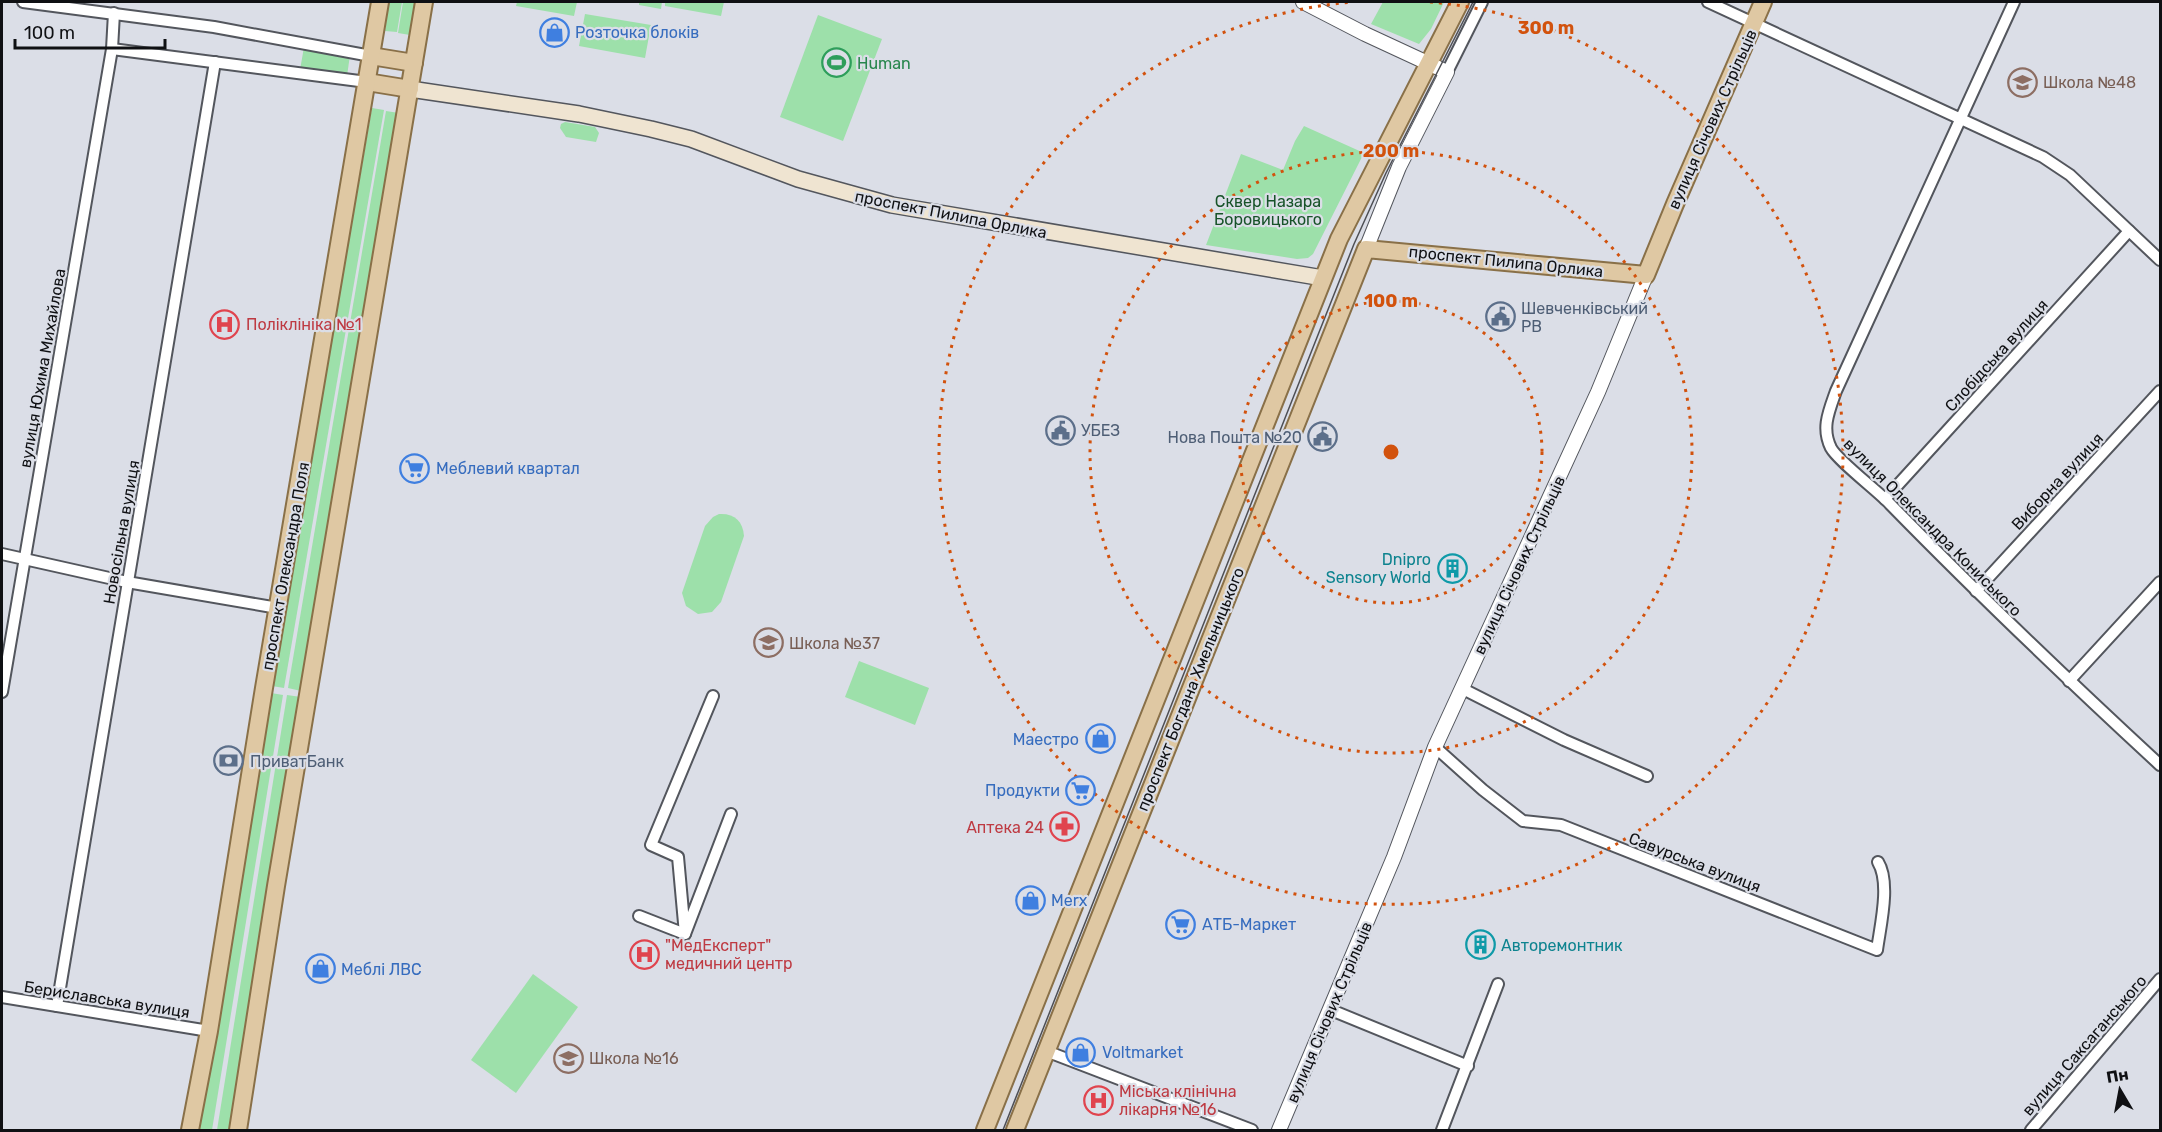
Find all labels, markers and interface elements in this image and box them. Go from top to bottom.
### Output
scale bar [15,12,165,50]
shop icon: Розточка блоків [538,16,570,48]
text: 300 m [1518,17,1574,39]
text: 100 m [24,22,75,44]
place label: Розточка блоків [575,23,699,42]
street label: вулиця Січових Стрільців [1664,26,1761,212]
sports icon: Human [820,47,852,79]
place label: Human [857,54,911,73]
school or university icon: Школа №48 [2006,66,2038,98]
place label: Школа №48 [2043,73,2136,92]
text: 200 m [1363,140,1419,162]
street label: проспект Пилипа Орлика [853,187,1049,242]
park label: Сквер Назара Боровицького [1214,192,1322,229]
street label: проспект Пилипа Орлика [1408,242,1604,281]
street label: вулиця Юхима Михайлова [16,267,69,469]
text: 100 m [1364,290,1418,312]
street label: Слобідська вулиця [1941,295,2052,416]
place label: Шевченківський РВ [1521,299,1648,336]
public building icon: Шевченківський РВ [1484,301,1516,333]
hospital icon: Поліклініка №1 [209,308,241,340]
place label: Поліклініка №1 [246,315,362,334]
public building icon: УБЕЗ [1044,414,1076,446]
place label: УБЕЗ [1081,421,1120,440]
public building icon: Нова Пошта №20 [1307,421,1339,453]
place label: Нова Пошта №20 [1167,428,1302,447]
street label: Виборна вулиця [2008,429,2107,534]
street label: вулиця Олександра Кониського [1840,434,2026,620]
centre of rings [1381,442,1401,462]
supermarket icon: Меблевий квартал [399,452,431,484]
street label: Новосільна вулиця [99,458,144,606]
place label: Меблевий квартал [436,459,580,478]
street label: проспект Олександра Поля [258,461,313,672]
street label: вулиця Січових Стрільців [1470,473,1569,658]
place label: Dnipro Sensory World [1326,550,1431,587]
building icon: Dnipro Sensory World [1436,552,1468,584]
street label: проспект Богдана Хмельницького [1133,565,1248,814]
school or university icon: Школа №37 [752,627,784,659]
place label: Школа №37 [789,634,880,653]
shop icon: Маестро [1084,723,1116,755]
place label: Маестро [1013,730,1079,749]
bank icon: ПриватБанк [213,745,245,777]
place label: ПриватБанк [250,752,345,771]
supermarket icon: Продукти [1065,774,1097,806]
place label: Продукти [985,781,1060,800]
pharmacy icon: Аптека 24 [1049,811,1081,843]
place label: Аптека 24 [966,818,1044,837]
street label: Савурська вулиця [1626,829,1763,896]
shop icon: Merx [1014,884,1046,916]
place label: Merx [1051,891,1088,910]
supermarket icon: АТБ-Маркет [1165,908,1197,940]
place label: АТБ-Маркет [1202,915,1296,934]
street label: вулиця Січових Стрільців [1283,919,1376,1106]
building icon: Авторемонтник [1464,929,1496,961]
place label: "МедЕксперт" медичний центр [665,936,792,973]
place label: Авторемонтник [1501,936,1623,955]
hospital icon: "МедЕксперт" медичний центр [628,938,660,970]
shop icon: Меблі ЛВС [304,953,336,985]
place label: Меблі ЛВС [341,960,422,979]
street label: вулиця Саксаганського [2018,971,2151,1119]
street label: Бериславська вулиця [23,977,191,1022]
shop icon: Voltmarket [1065,1036,1097,1068]
school or university icon: Школа №16 [552,1042,584,1074]
place label: Voltmarket [1102,1043,1183,1062]
place label: Школа №16 [589,1049,679,1068]
north arrow [2090,1060,2150,1120]
text: Пн [2105,1064,2130,1087]
place label: Міська клінічна лікарня №16 [1119,1082,1236,1119]
hospital icon: Міська клінічна лікарня №16 [1082,1084,1114,1116]

